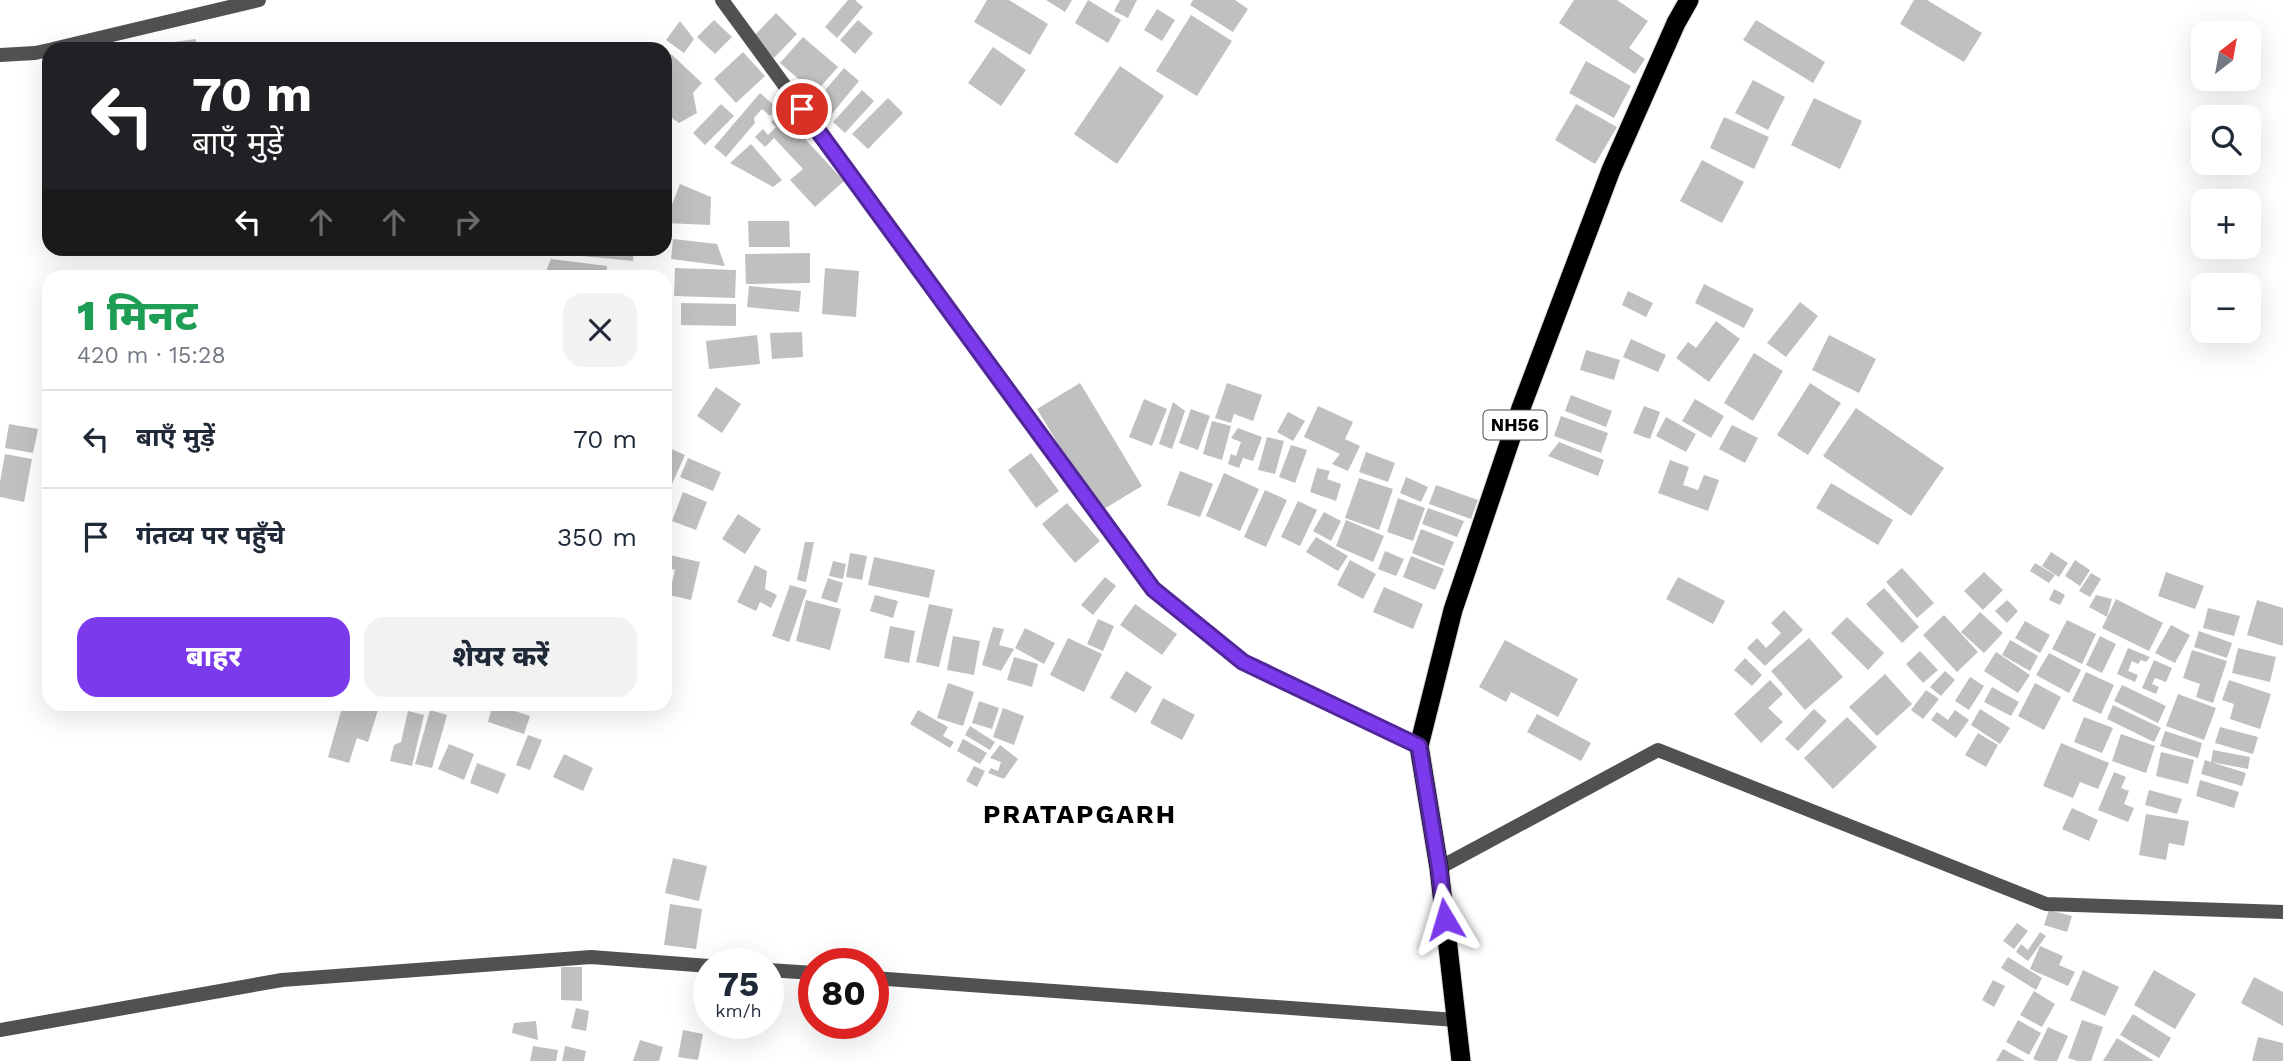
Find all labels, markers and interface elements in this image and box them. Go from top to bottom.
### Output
north arrow [2191,21,2261,91]
map controls [2191,21,2261,343]
text: 70 m [192,65,312,123]
icon: left [77,70,168,161]
pin [772,79,832,139]
icon: arrive [783,90,821,128]
button: search [2191,105,2261,175]
text: बाएँ मुड़ें [192,124,283,162]
button: + [2191,189,2261,259]
icon: left [229,203,267,241]
icon: ahead [302,203,340,241]
icon: ahead [375,203,413,241]
icon: right [448,203,486,241]
button: − [2191,273,2261,343]
text: 1 मिनट [77,291,197,340]
button: close [563,293,637,367]
text: 420 m · 15:28 [77,342,226,369]
road number: NH56 [1484,410,1546,440]
icon: left [77,420,115,458]
text: बाएँ मुड़ें [136,422,215,452]
text: 70 m [573,424,637,454]
icon: arrive [77,518,115,556]
text: गंतव्य पर पहुँचे [136,520,285,550]
text: 350 m [557,522,637,552]
button: बाहर [77,617,350,697]
button: शेयर करें [364,617,637,697]
district label: PRATAPGARH [983,799,1177,829]
position arrow [1408,882,1482,956]
speed limit sign: 80 [798,948,889,1039]
text: 75 [718,963,759,1005]
text: km/h [715,1000,762,1021]

